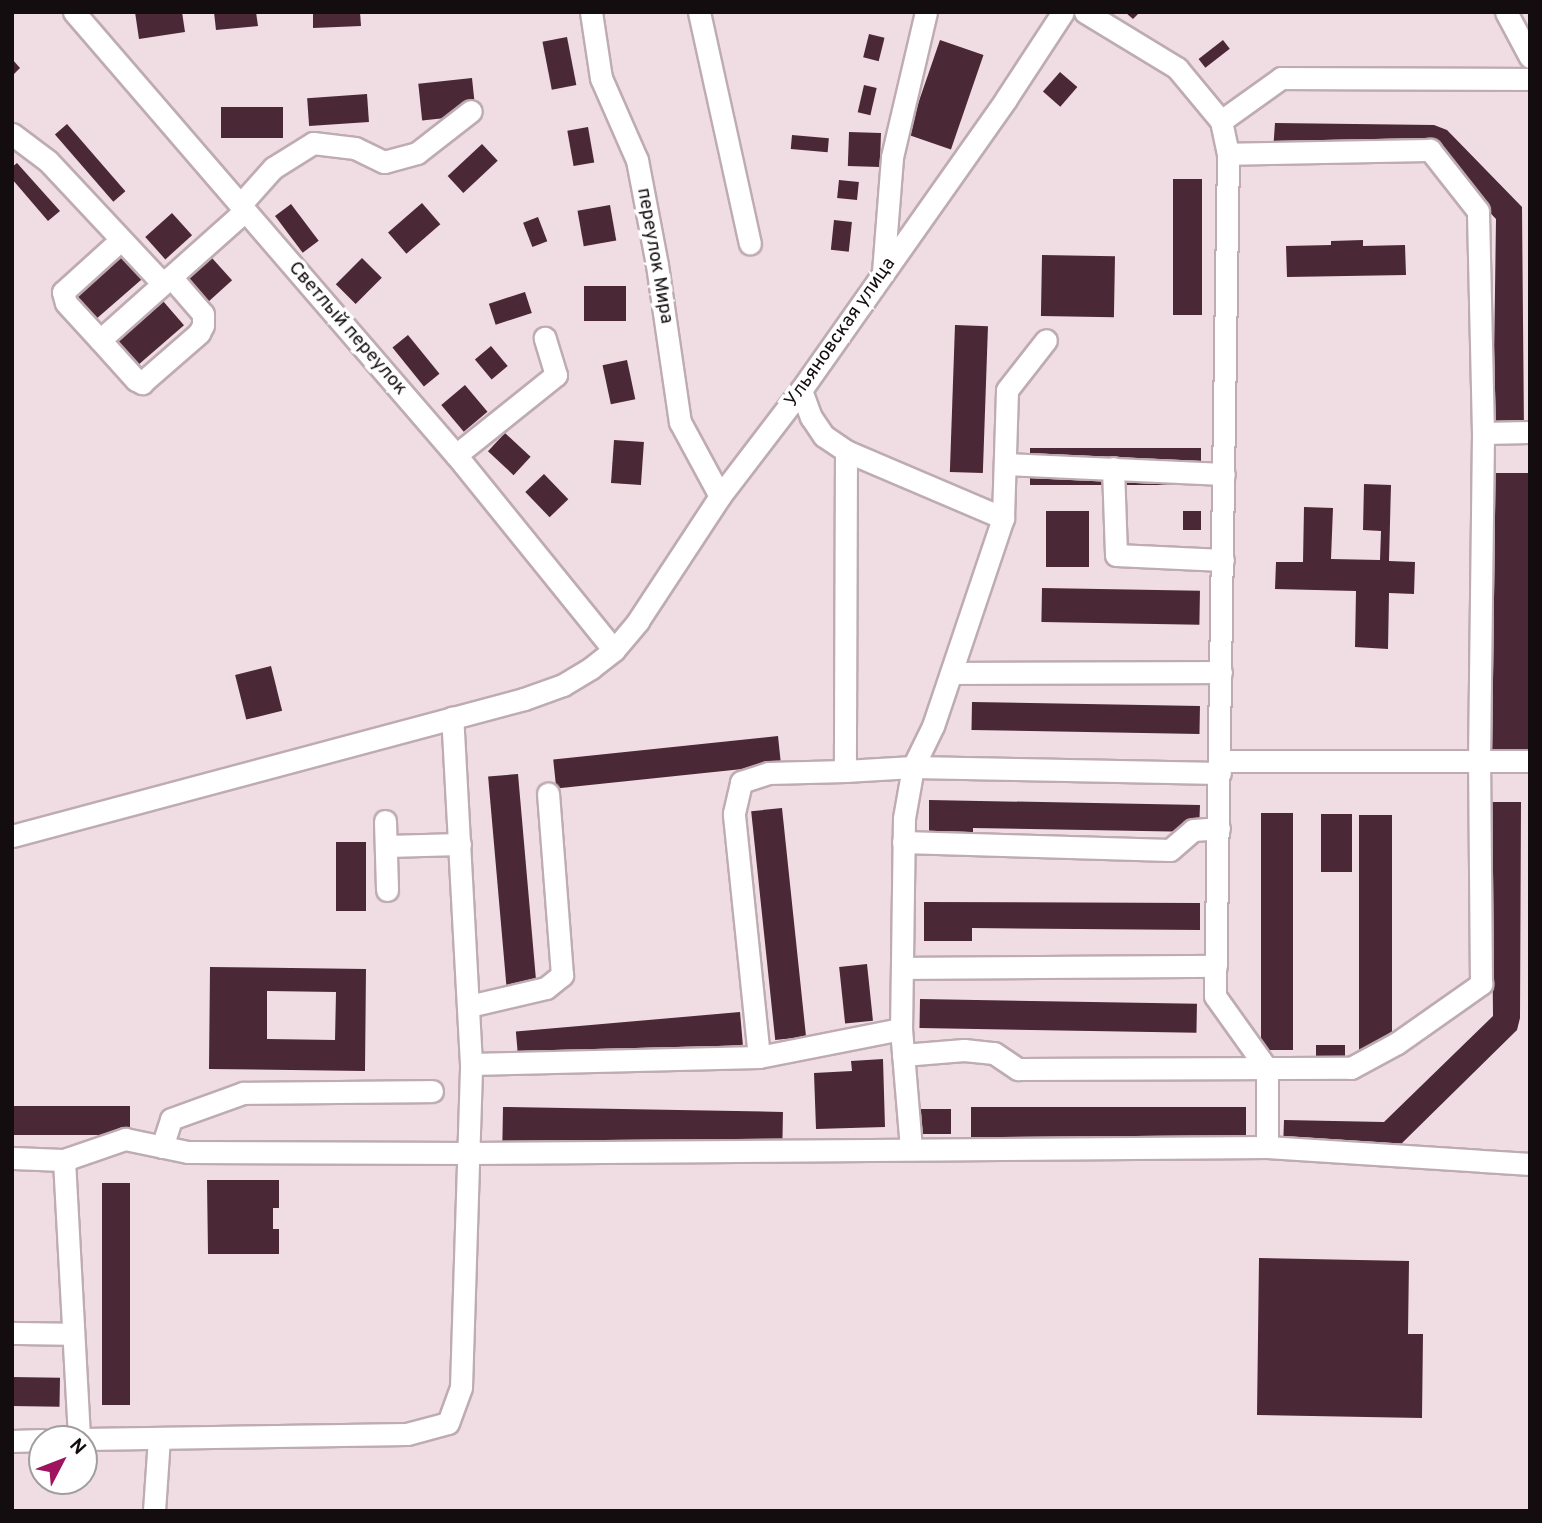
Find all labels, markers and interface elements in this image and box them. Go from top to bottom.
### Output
street label: переулок Мира [631,186,677,326]
street label: Ульяновская улица [781,254,901,412]
street label: Светлый переулок [283,257,411,401]
north arrow [28,1425,98,1495]
text: N [64,1434,91,1460]

